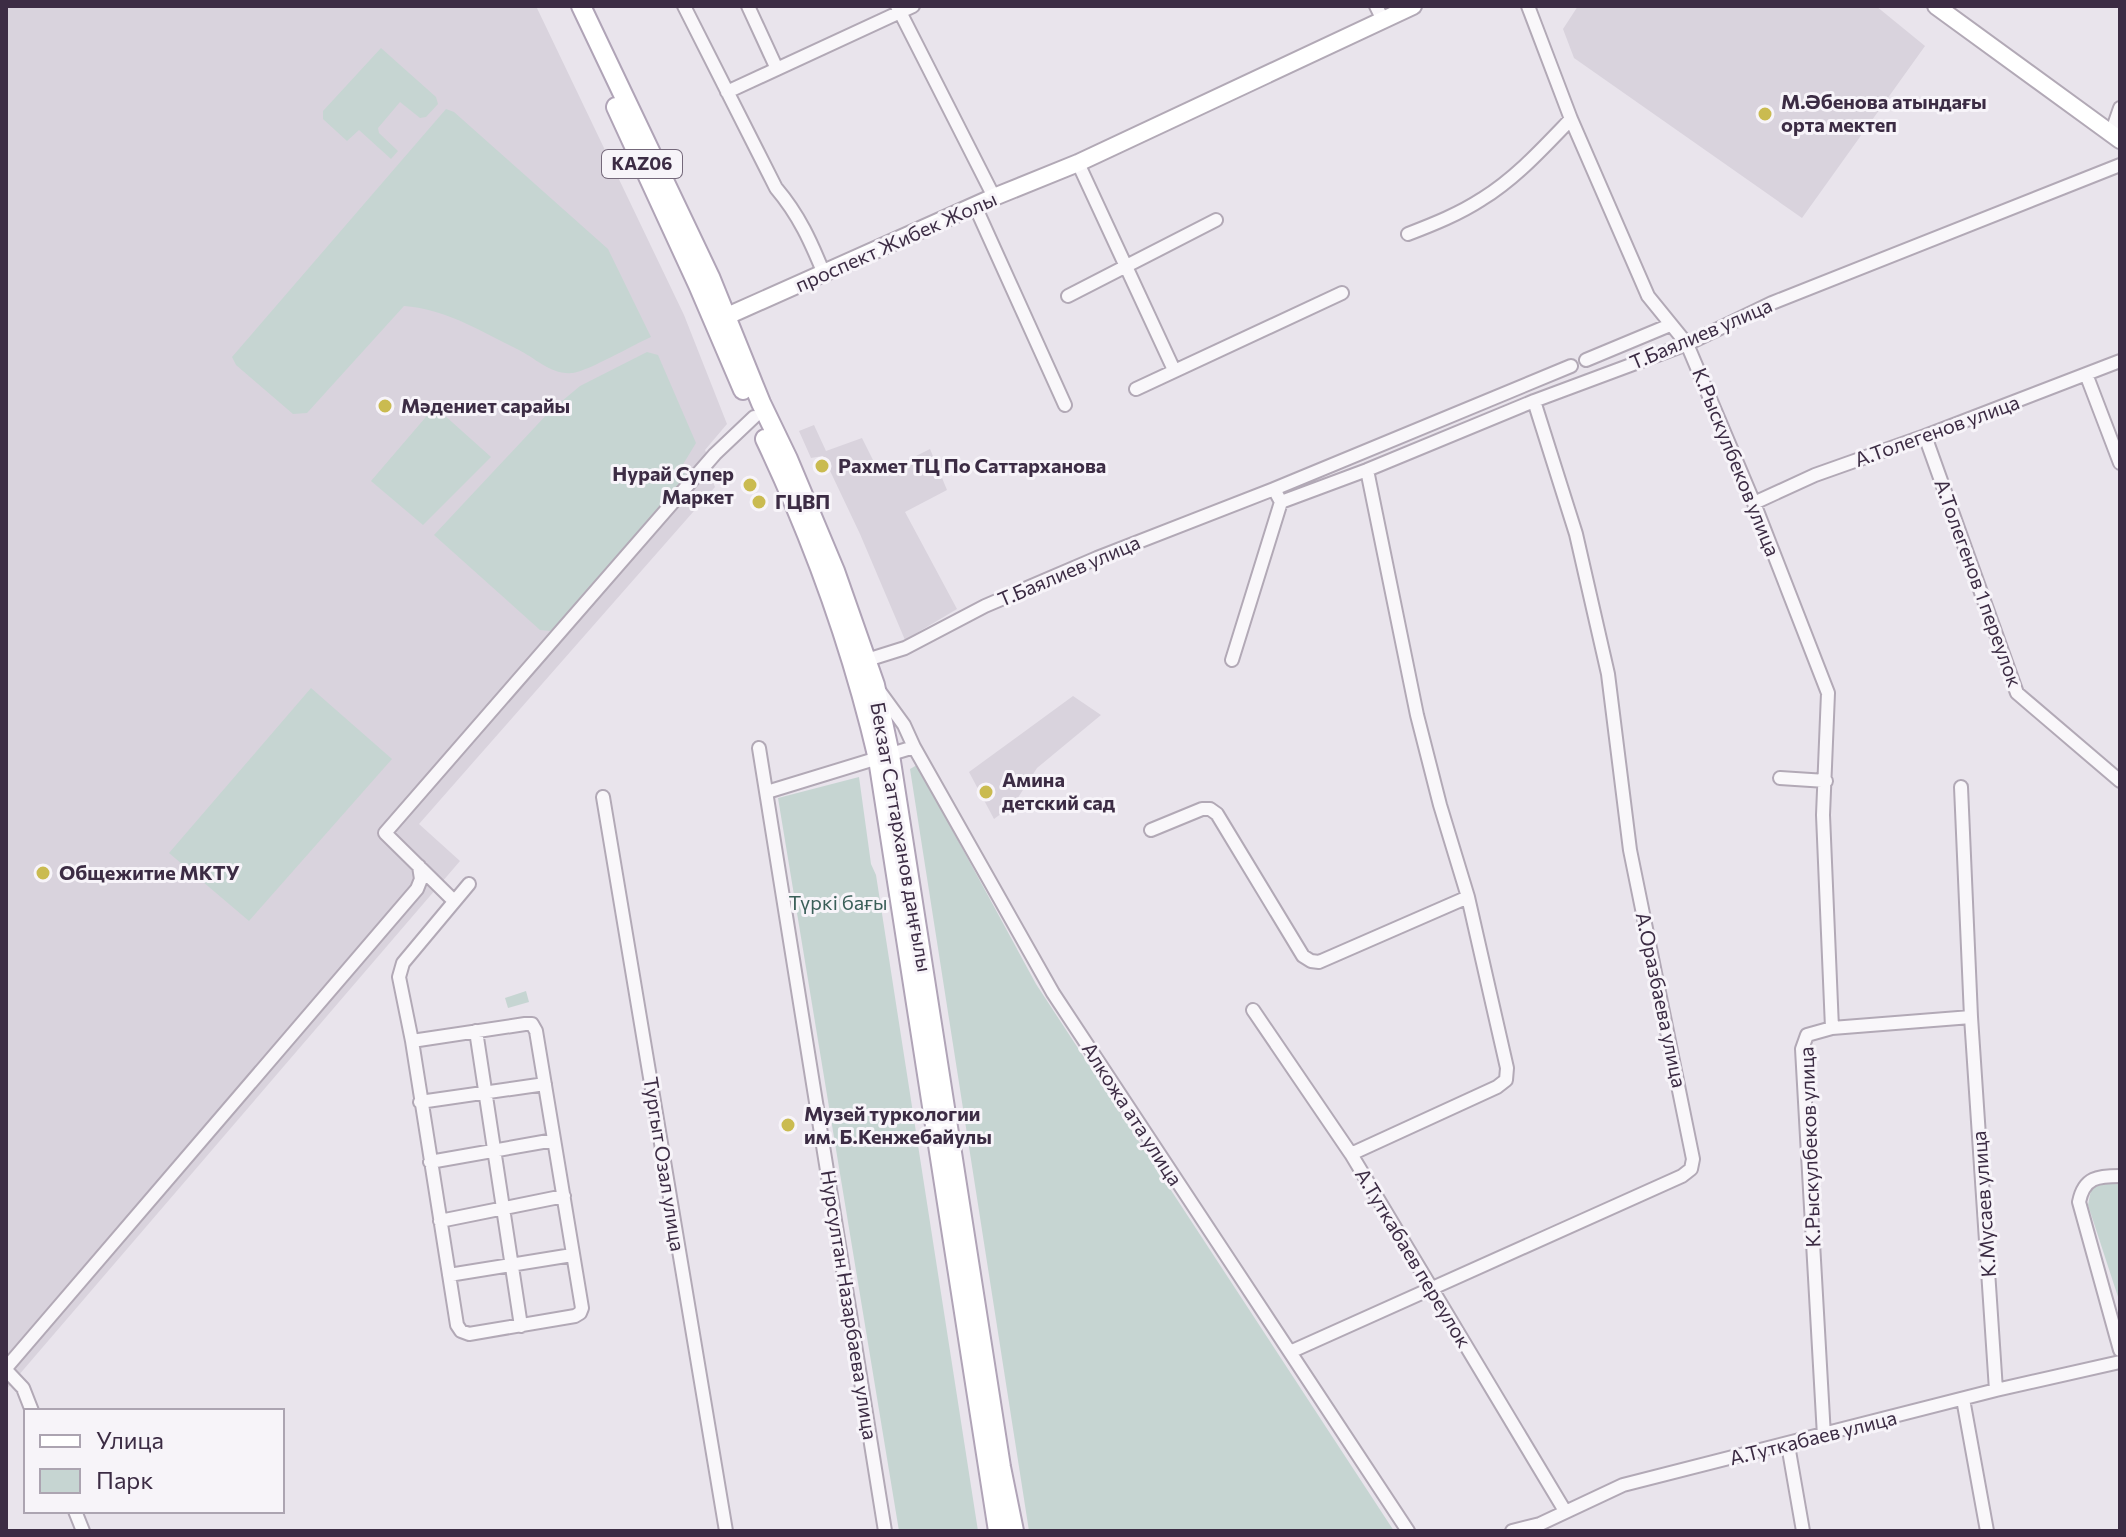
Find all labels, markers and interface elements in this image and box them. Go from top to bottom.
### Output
place label: М.Әбенова атындағы орта мектеп [1781,89,1987,136]
marker: М.Әбенова атындағы орта мектеп [1756,105,1774,123]
road number: KАZ06 [602,150,682,178]
street label: проспект Жибек Жолы [791,186,1000,296]
street label: Т.Баялиев улица [1626,292,1775,374]
street label: К.Рыскулбеков улица [1688,364,1786,559]
street label: А.Толегенов улица [1851,389,2022,471]
place label: Мәдениет сарайы [401,393,570,417]
marker: Мәдениет сарайы [376,397,394,415]
place label: Рахмет ТЦ По Саттарханова [838,453,1106,477]
marker: Рахмет ТЦ По Саттарханова [813,457,831,475]
place label: Нурай Супер Маркет [612,461,734,508]
street label: А.Толегенов 1 переулок [1930,475,2028,690]
marker: Нурай Супер Маркет [741,476,759,494]
place label: ГЦВП [775,489,830,513]
marker: ГЦВП [750,493,768,511]
street label: Т.Баялиев улица [994,529,1143,611]
street label: Бекзат Саттарханов даңғылы [866,700,938,974]
place label: Амина детский сад [1002,767,1116,814]
marker: Амина детский сад [977,783,995,801]
place label: Общежитие МКТУ [59,860,240,884]
marker: Общежитие МКТУ [34,864,52,882]
park label: Түркі бағы [789,890,888,914]
street label: А.Оразбаева улица [1632,910,1692,1090]
street label: Алкожа ата улица [1078,1037,1188,1190]
street label: К.Рыскулбеков улица [1793,1046,1825,1248]
street label: Тургыт Озал улица [639,1075,691,1253]
place label: Музей туркологии им. Б.Кенжебайулы [804,1101,992,1148]
marker: Музей туркологии им. Б.Кенжебайулы [779,1116,797,1134]
street label: К.Мусаев улица [1966,1130,2000,1278]
street label: А.Туткабаев переулок [1351,1164,1477,1352]
street label: Нурсултан Назарбаева улица [817,1168,883,1441]
street label: А.Туткабаев улица [1727,1405,1899,1469]
legend [24,1409,284,1513]
text: Улица [96,1425,164,1454]
text: Парк [96,1465,153,1494]

